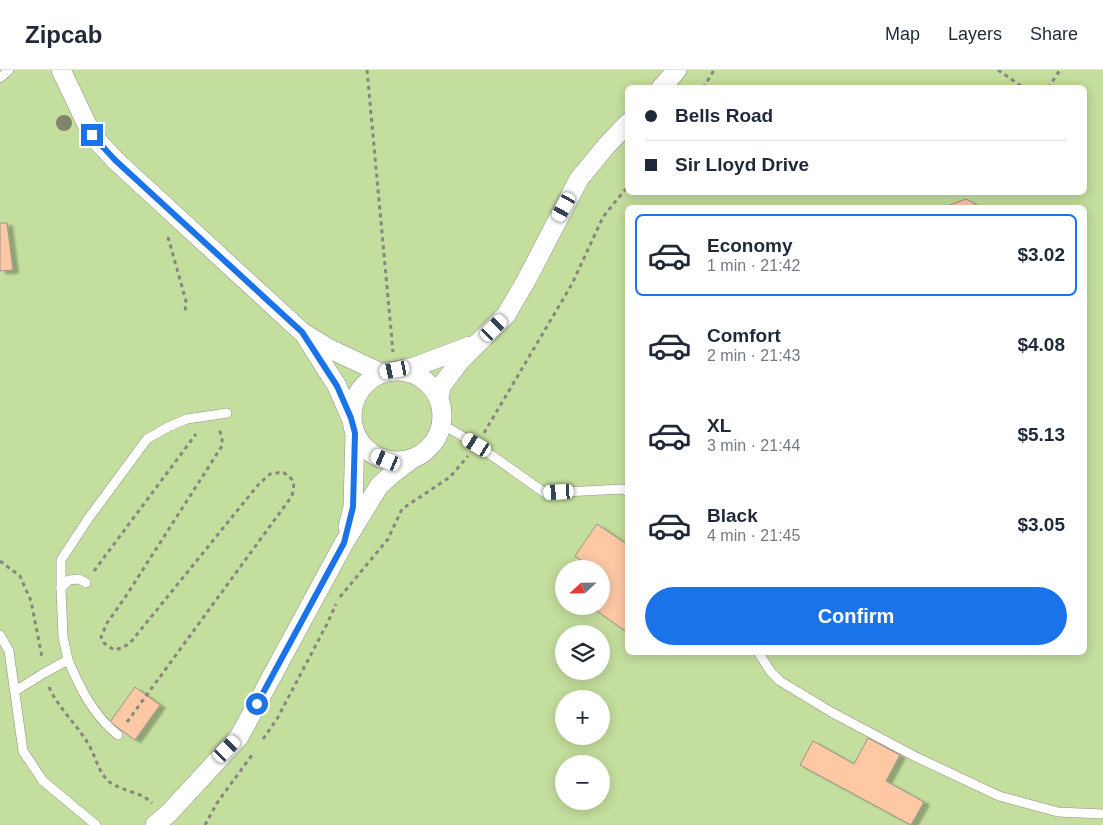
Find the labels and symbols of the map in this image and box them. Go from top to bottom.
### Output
route end [81,124,103,146]
car [550,190,577,224]
car [478,312,509,344]
car [378,360,411,380]
car [460,431,493,459]
car [369,447,402,473]
car [543,484,574,500]
north arrow [555,560,610,615]
route start [246,693,268,715]
car [211,733,242,765]

